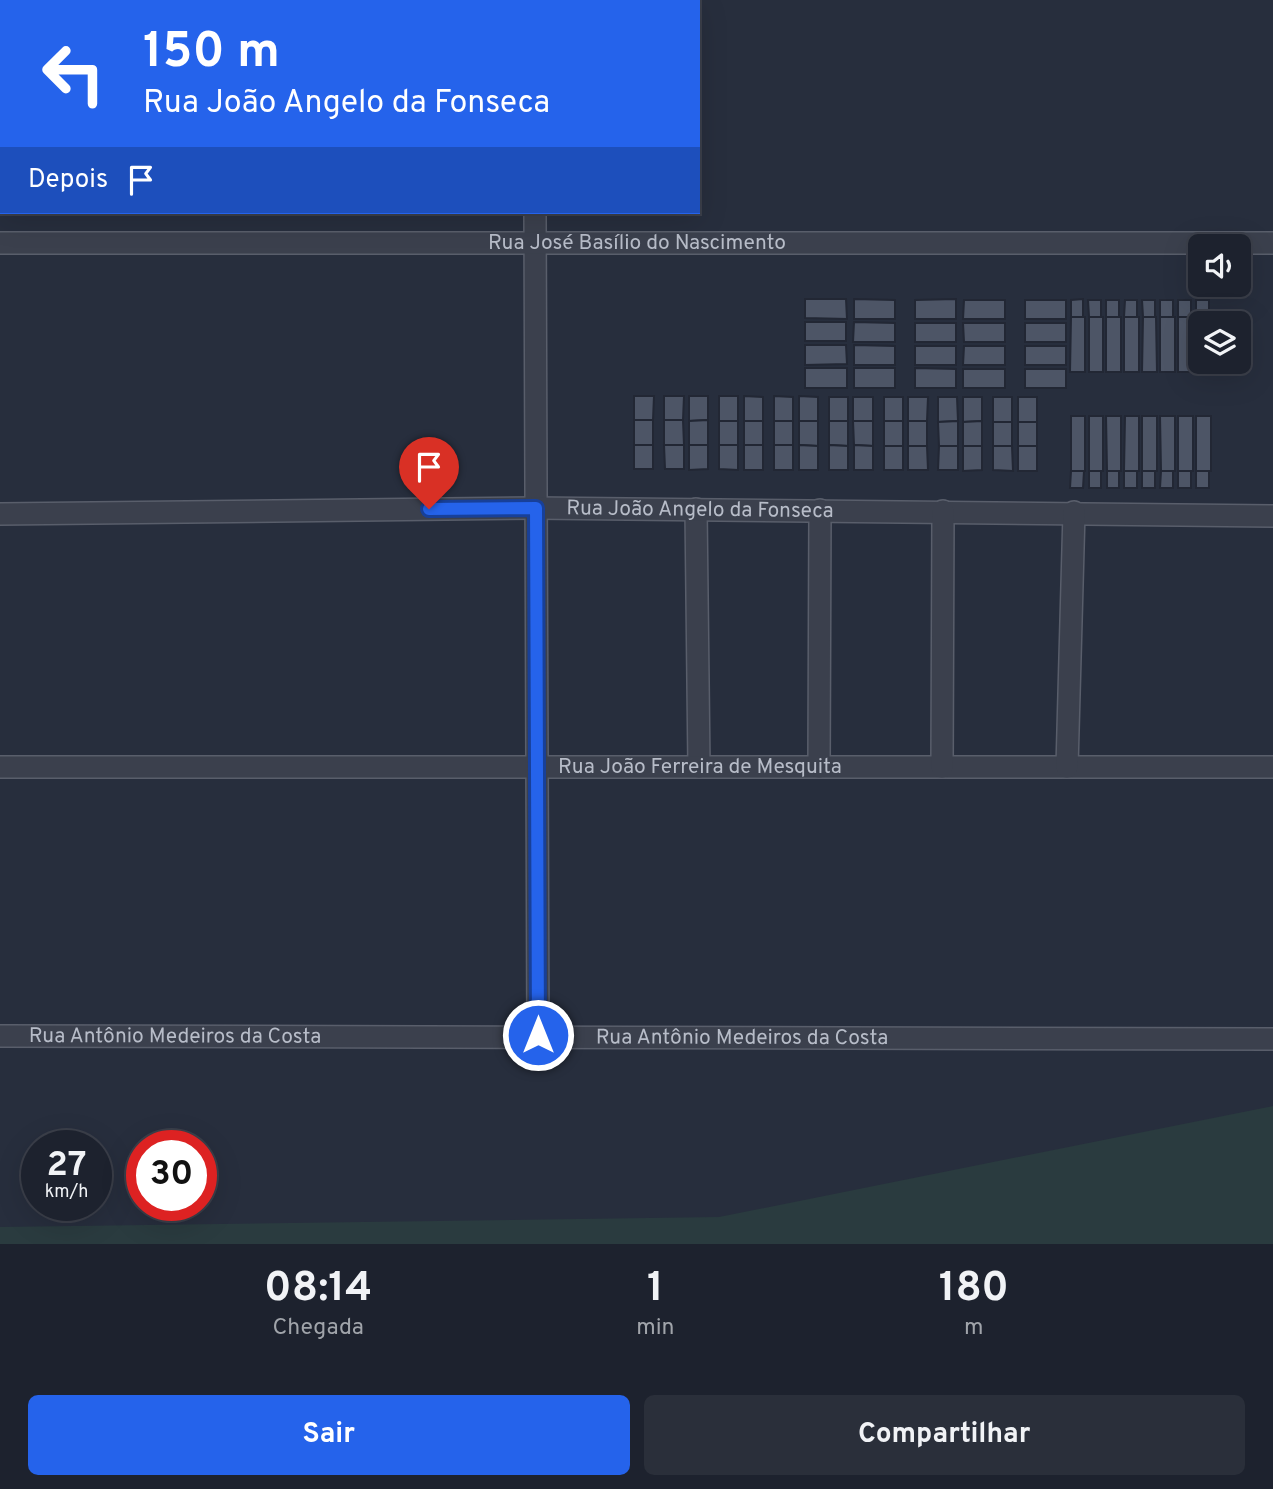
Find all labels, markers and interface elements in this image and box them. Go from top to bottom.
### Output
text: 150 m [143,23,280,85]
icon: left [28,28,119,119]
text: Rua João Angelo da Fonseca [143,84,550,124]
icon: arrive [122,161,160,199]
text: Depois [28,164,108,197]
street label: Rua José Basílio do Nascimento [488,230,786,257]
map controls [1188,234,1251,374]
button: sound [1188,234,1251,297]
button: layers [1188,311,1251,374]
pin [399,437,459,509]
icon: arrive [410,448,448,486]
street label: Rua João Angelo da Fonseca [566,495,834,525]
street label: Rua João Ferreira de Mesquita [558,754,842,781]
position arrow [501,998,575,1072]
street label: Rua Antônio Medeiros da Costa [29,1023,321,1050]
street label: Rua Antônio Medeiros da Costa [596,1024,888,1052]
speed limit sign: 30 [126,1130,217,1221]
text: 27 [47,1144,86,1188]
text: km/h [45,1181,88,1204]
text: 08:14 [264,1263,372,1316]
text: 1 [647,1263,664,1316]
text: 180 [939,1263,1009,1316]
text: Chegada [272,1314,364,1343]
text: min [636,1314,675,1343]
text: m [964,1314,984,1343]
button: Sair [28,1395,630,1475]
button: Compartilhar [644,1395,1245,1475]

